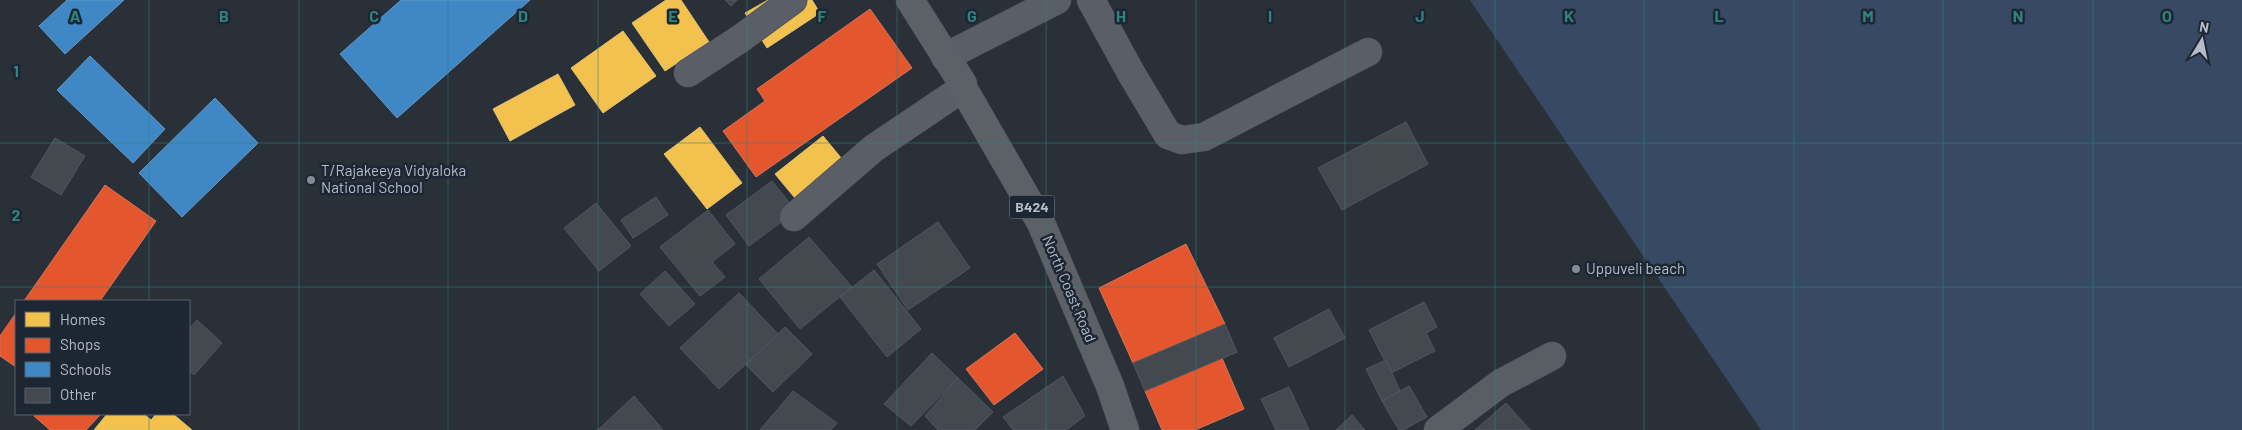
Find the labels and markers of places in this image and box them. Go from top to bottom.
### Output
place label: T/Rajakeeya Vidyaloka National School [321,161,466,196]
marker: T/Rajakeeya Vidyaloka National School [305,174,317,186]
place label: Uppuveli beach [1586,259,1685,277]
marker: Uppuveli beach [1570,263,1582,275]

